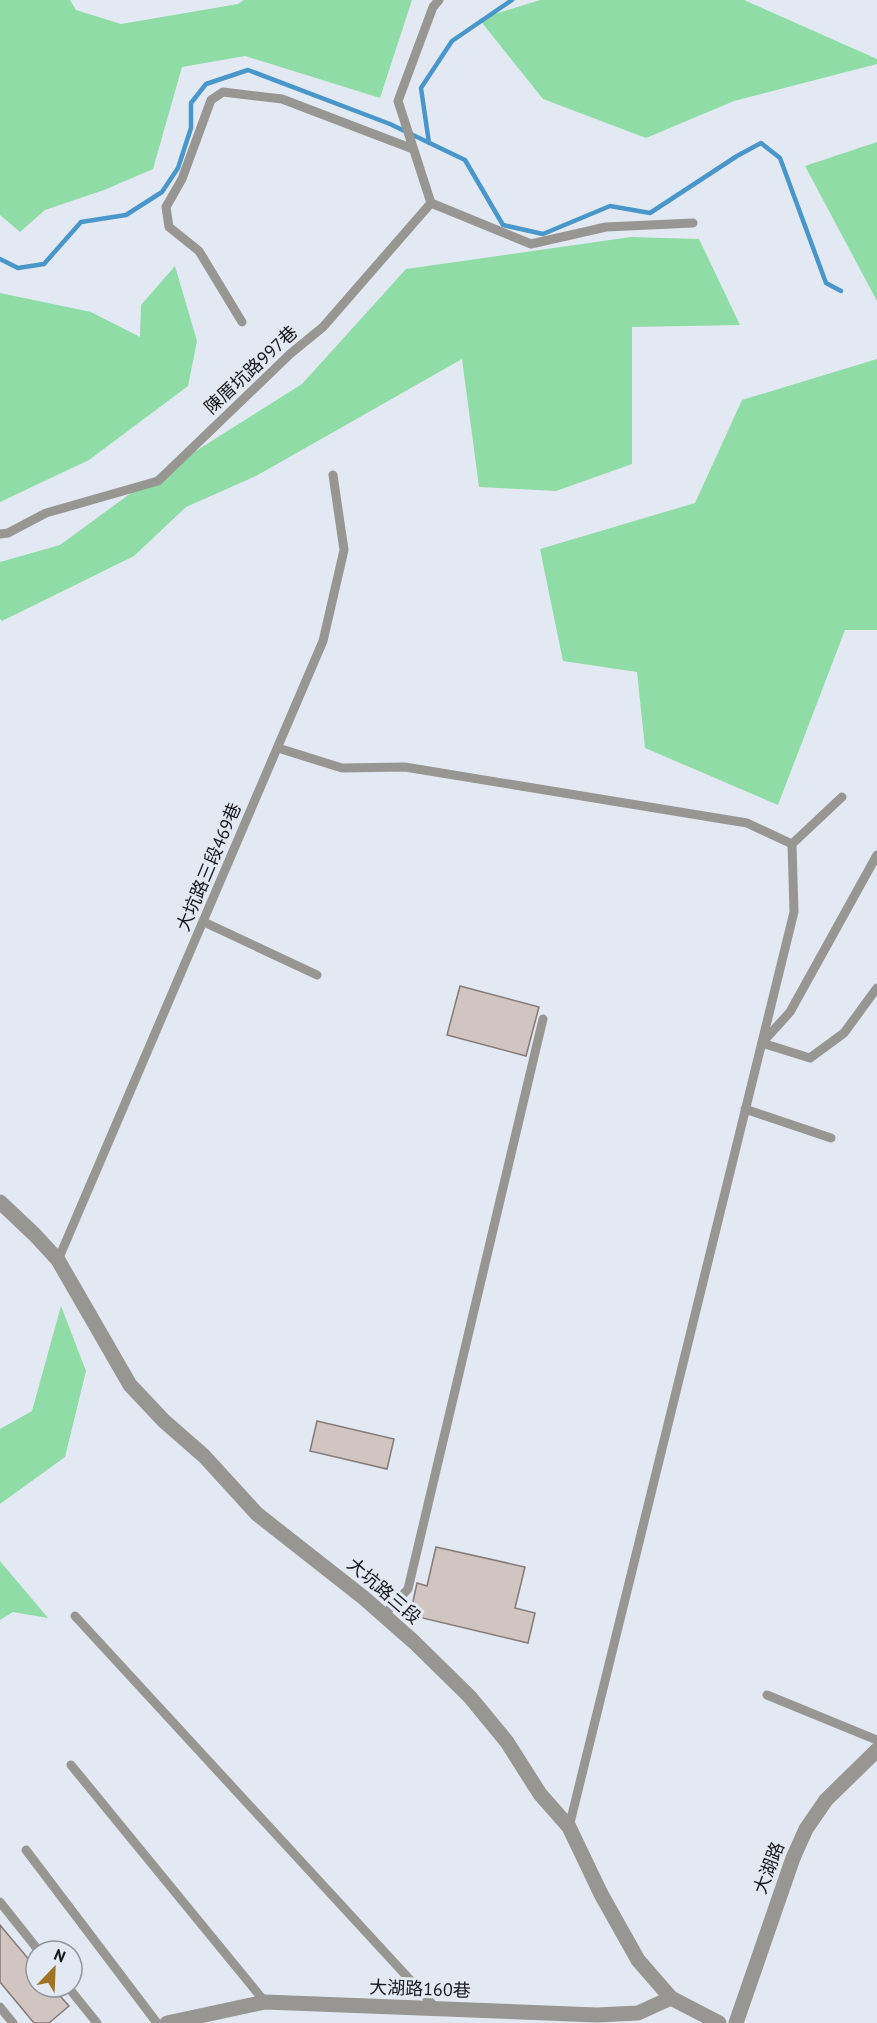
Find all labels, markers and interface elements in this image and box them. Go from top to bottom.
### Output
street label: 陳厝坑路997巷 [199,320,302,419]
street label: 大坑路三段469巷 [171,799,246,935]
street label: 大坑路三段 [343,1552,426,1629]
street label: 大湖路 [748,1838,789,1897]
north arrow [24,1939,84,1999]
text: N [51,1944,69,1966]
street label: 大湖路160巷 [369,1975,471,2002]

